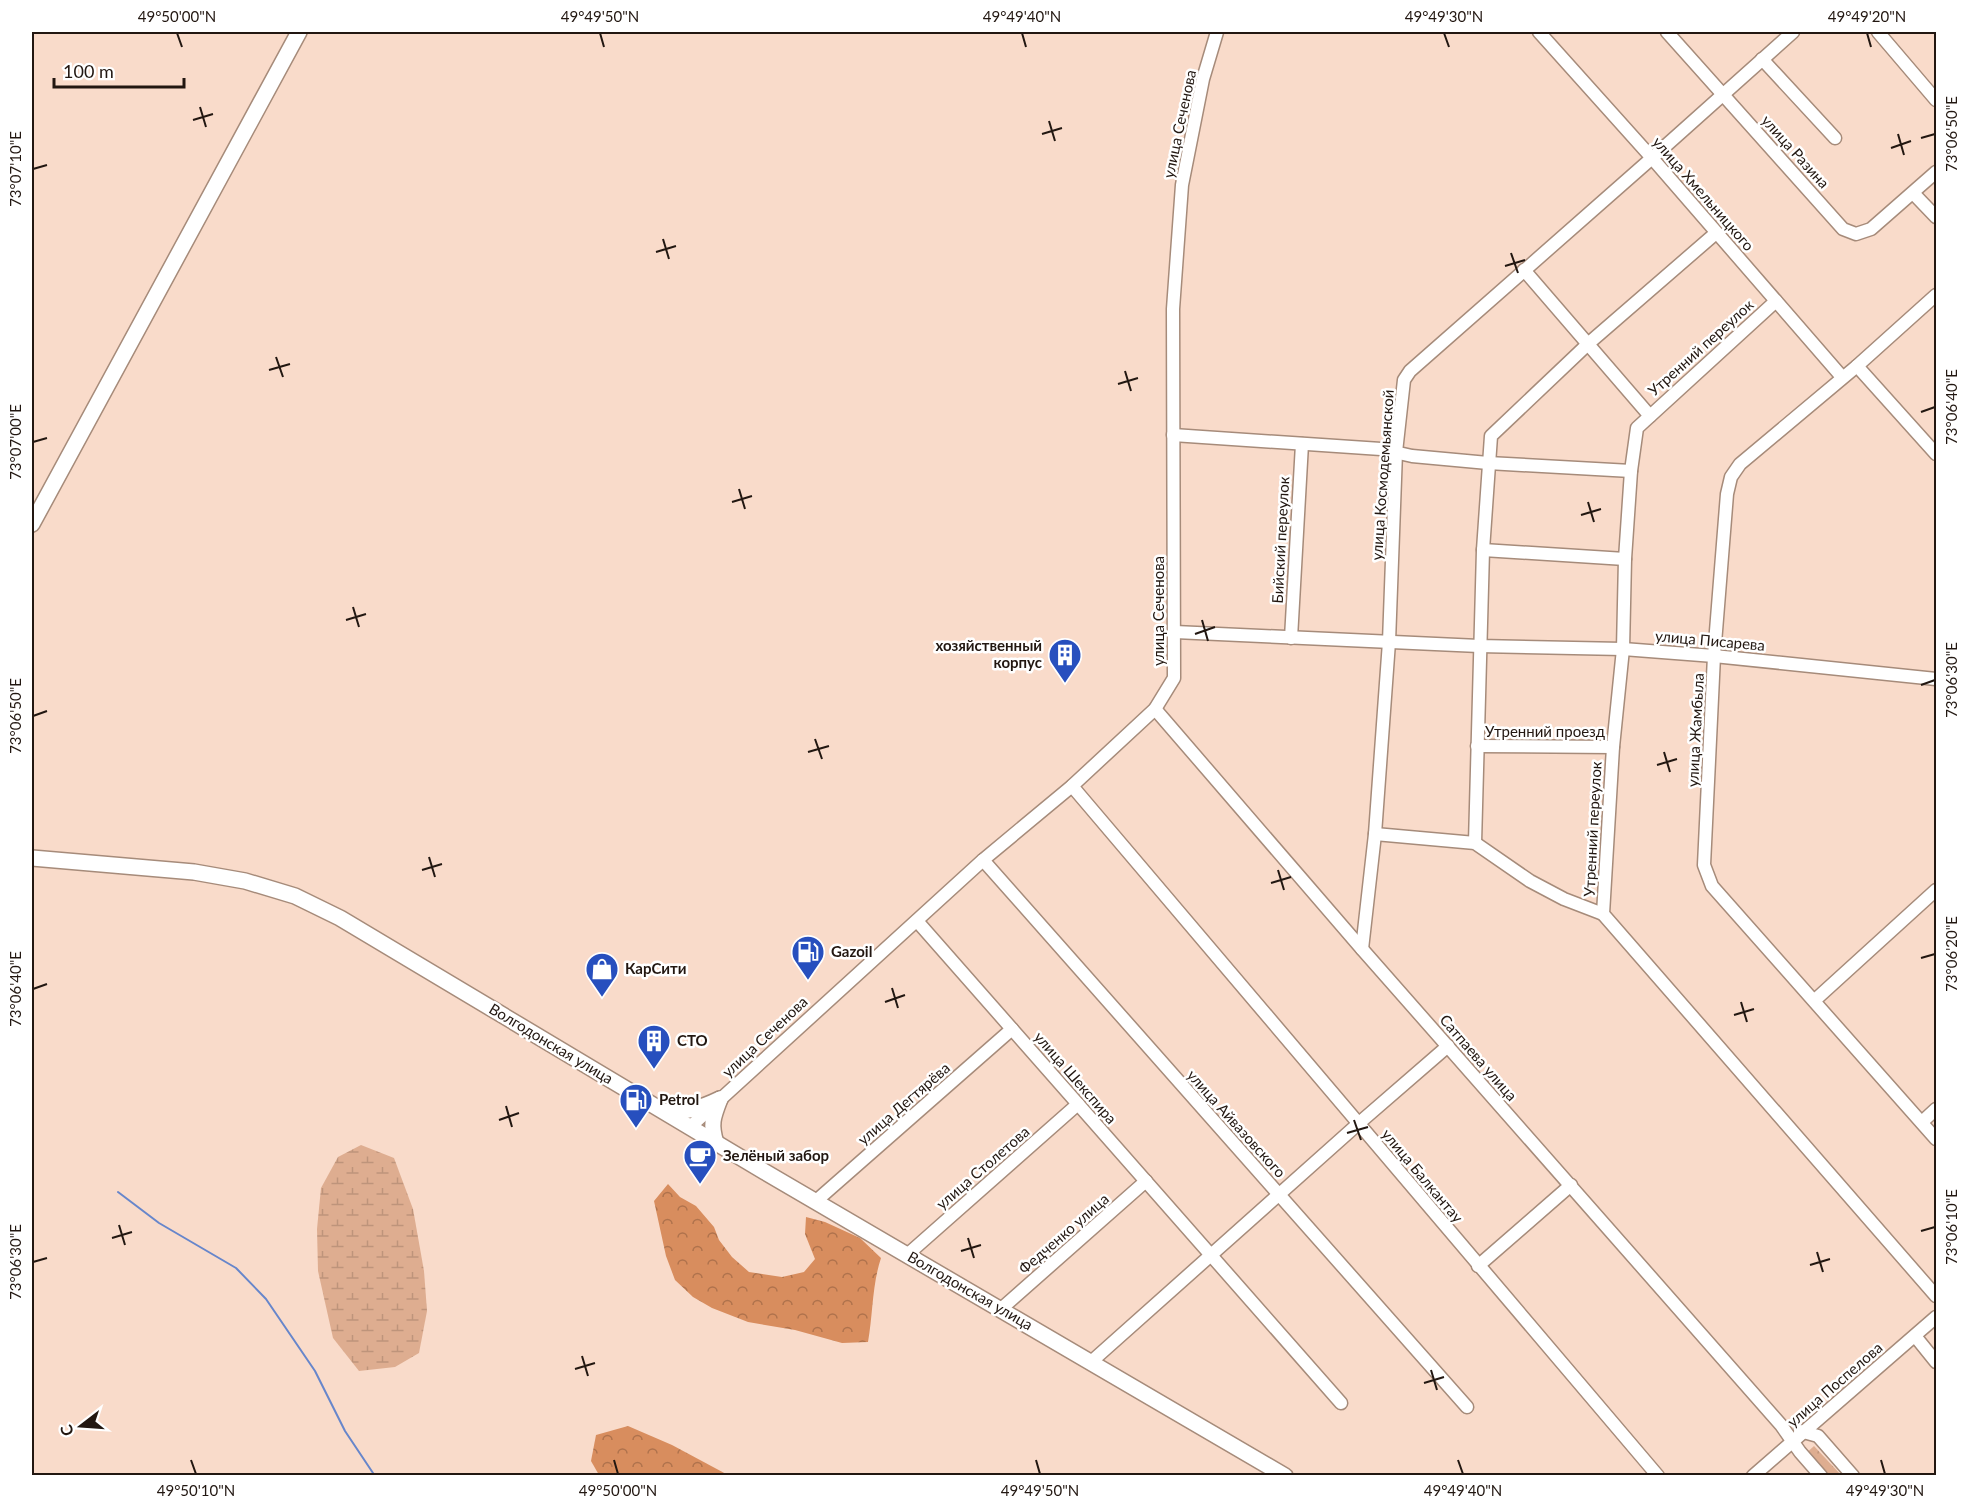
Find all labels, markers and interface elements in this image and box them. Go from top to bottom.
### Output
text: 49°50'00"N [138,7,216,25]
text: 49°49'50"N [561,7,639,25]
text: 49°49'40"N [983,7,1061,25]
text: 49°49'30"N [1405,7,1483,25]
text: 49°49'20"N [1828,7,1906,25]
scale bar [54,51,184,89]
text: 100 m [63,60,114,82]
street label: улица Сеченова [1159,68,1199,180]
text: 73°06'50"E [1942,96,1960,172]
street label: улица Разина [1758,111,1833,192]
text: 73°07'10"E [6,131,24,207]
street label: улица Хмельницкого [1649,133,1758,254]
street label: Утренний переулок [1644,295,1757,399]
text: 73°06'40"E [1942,369,1960,445]
street label: улица Космодемьянской [1367,389,1397,561]
text: 73°07'00"E [6,404,24,480]
street label: Бийский переулок [1268,476,1292,604]
street label: улица Сеченова [1149,556,1167,666]
street label: улица Писарева [1654,626,1766,654]
place label: хозяйственный корпус [936,636,1042,671]
building icon: хозяйственный корпус [1047,637,1083,684]
text: 73°06'30"E [1942,642,1960,718]
street label: улица Жамбыла [1683,672,1707,787]
text: 73°06'50"E [6,678,24,754]
street label: Утренний проезд [1485,722,1605,740]
street label: Утренний переулок [1579,761,1605,897]
text: 73°06'20"E [1942,916,1960,992]
fuel station icon: Gazoil [790,934,826,981]
place label: Gazoil [831,942,872,960]
text: 73°06'40"E [6,951,24,1027]
shop icon: КарСити [584,951,620,998]
place label: КарСити [625,959,687,977]
street label: улица Сеченова [718,992,811,1080]
street label: Волгодонская улица [486,999,617,1087]
street label: Сатпаева улица [1436,1011,1521,1104]
building icon: СТО [636,1023,672,1070]
street label: улица Шекспира [1031,1028,1121,1127]
place label: СТО [677,1031,708,1049]
street label: улица Дегтярёва [854,1058,953,1148]
street label: улица Айвазовского [1184,1066,1290,1181]
fuel station icon: Petrol [618,1082,654,1129]
place label: Petrol [659,1090,699,1108]
street label: улица Столетова [932,1122,1033,1213]
street label: улица Балкантау [1378,1125,1467,1226]
cafe icon: Зелёный забор [682,1138,718,1185]
place label: Зелёный забор [723,1146,829,1164]
street label: Федченко улица [1015,1189,1112,1277]
text: 73°06'10"E [1942,1189,1960,1265]
text: 73°06'30"E [6,1224,24,1300]
street label: Волгодонская улица [905,1247,1036,1333]
street label: улица Поспелова [1783,1338,1885,1430]
north arrow [51,1396,111,1456]
text: С [55,1422,77,1438]
text: 49°50'10"N [157,1481,235,1499]
text: 49°50'00"N [579,1481,657,1499]
text: 49°49'50"N [1001,1481,1079,1499]
text: 49°49'40"N [1424,1481,1502,1499]
text: 49°49'30"N [1846,1481,1924,1499]

